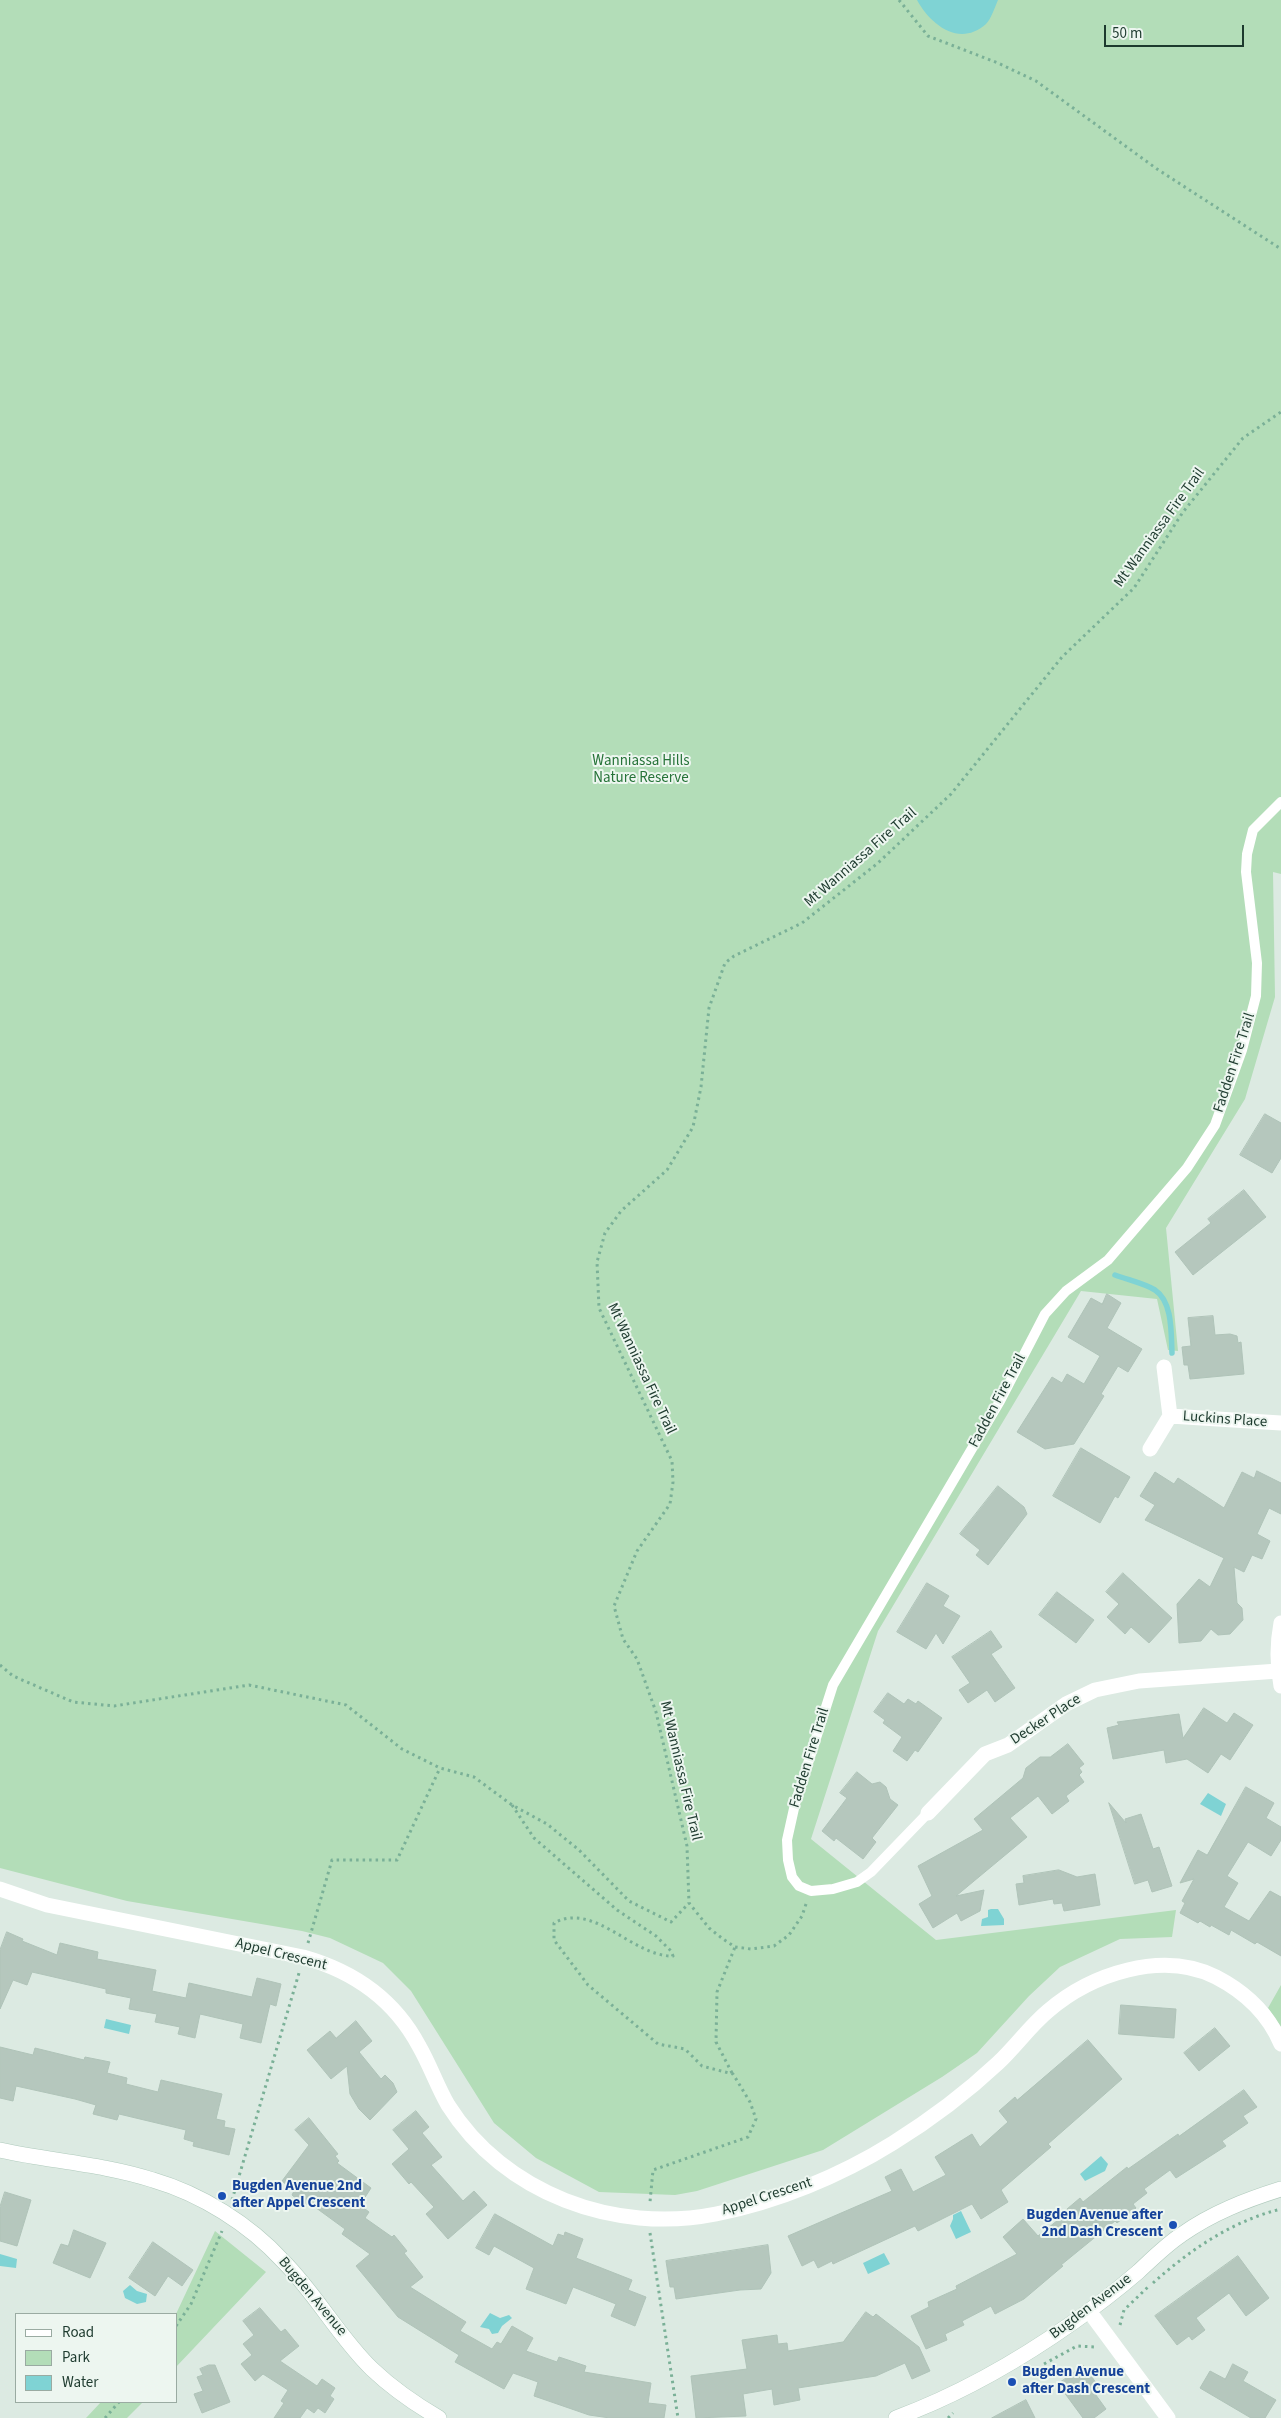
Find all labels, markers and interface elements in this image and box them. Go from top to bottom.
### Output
scale bar [1106,15,1246,47]
text: 50 m [1112,23,1142,44]
street label: Mt Wanniassa Fire Trail [1111,465,1209,591]
park label: Wanniassa Hills Nature Reserve [592,753,690,788]
street label: Mt Wanniassa Fire Trail [801,804,921,912]
street label: Fadden Fire Trail [1210,1011,1260,1115]
street label: Mt Wanniassa Fire Trail [603,1301,679,1437]
street label: Fadden Fire Trail [966,1351,1030,1451]
street label: Luckins Place [1182,1408,1268,1432]
street label: Decker Place [1007,1691,1085,1749]
street label: Mt Wanniassa Fire Trail [655,1699,705,1843]
street label: Fadden Fire Trail [786,1706,834,1810]
street label: Appel Crescent [233,1935,329,1975]
street label: Appel Crescent [720,2174,814,2220]
place label: Bugden Avenue 2nd after Appel Crescent [232,2178,365,2213]
marker: Bugden Avenue 2nd after Appel Crescent [216,2190,228,2202]
place label: Bugden Avenue after 2nd Dash Crescent [1026,2207,1163,2242]
marker: Bugden Avenue after 2nd Dash Crescent [1167,2219,1179,2231]
street label: Bugden Avenue [274,2254,350,2340]
street label: Bugden Avenue [1047,2270,1135,2344]
legend [15,2313,178,2403]
text: Road [62,2322,94,2343]
text: Park [62,2347,90,2368]
place label: Bugden Avenue after Dash Crescent [1022,2364,1150,2399]
text: Water [62,2372,98,2393]
marker: Bugden Avenue after Dash Crescent [1006,2376,1018,2388]

